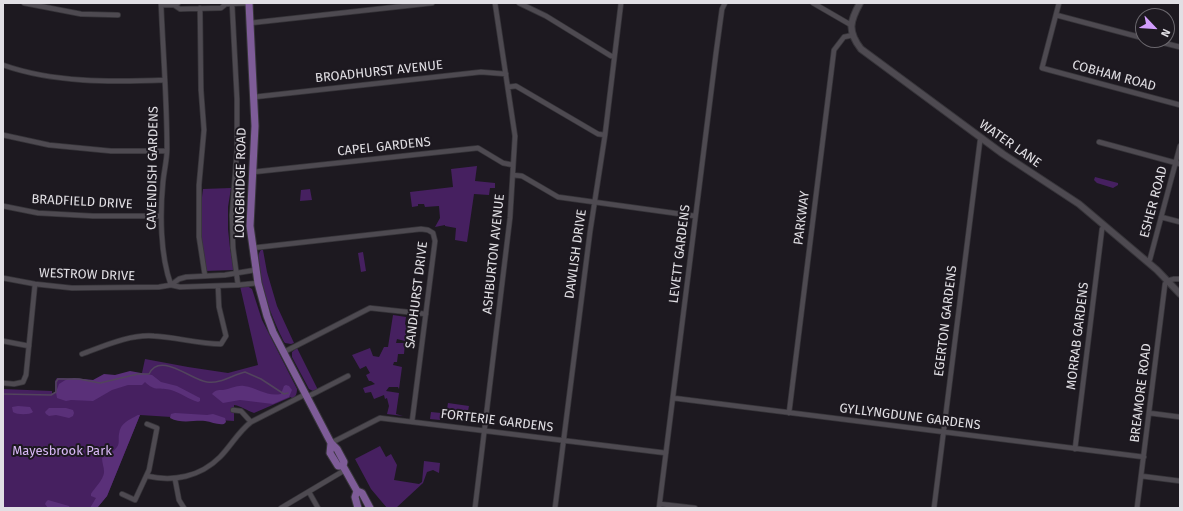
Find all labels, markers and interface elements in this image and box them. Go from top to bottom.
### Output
north arrow [1135,8,1175,48]
text: N [1158,27,1173,39]
street label: COBHAM ROAD [1070,57,1158,95]
street label: BROADHURST AVENUE [314,58,444,86]
street label: CAVENDISH GARDENS [144,106,162,230]
street label: WATER LANE [976,117,1044,171]
street label: LONGBRIDGE ROAD [232,127,250,239]
street label: CAPEL GARDENS [336,134,432,160]
street label: ESHER ROAD [1137,165,1171,239]
street label: PARKWAY [791,190,813,246]
street label: BRADFIELD DRIVE [31,192,133,212]
street label: ASHBURTON AVENUE [480,193,508,315]
street label: LEVETT GARDENS [666,204,694,304]
street label: DAWLISH DRIVE [562,208,590,300]
street label: SANDHURST DRIVE [403,240,431,350]
street label: EGERTON GARDENS [931,264,961,378]
street label: WESTROW DRIVE [39,266,135,284]
street label: MORRAB GARDENS [1064,281,1092,391]
street label: BREAMORE ROAD [1127,342,1155,444]
street label: GYLLYNGDUNE GARDENS [839,401,981,433]
street label: FORTERIE GARDENS [440,406,554,436]
park label: Mayesbrook Park [12,443,112,459]

